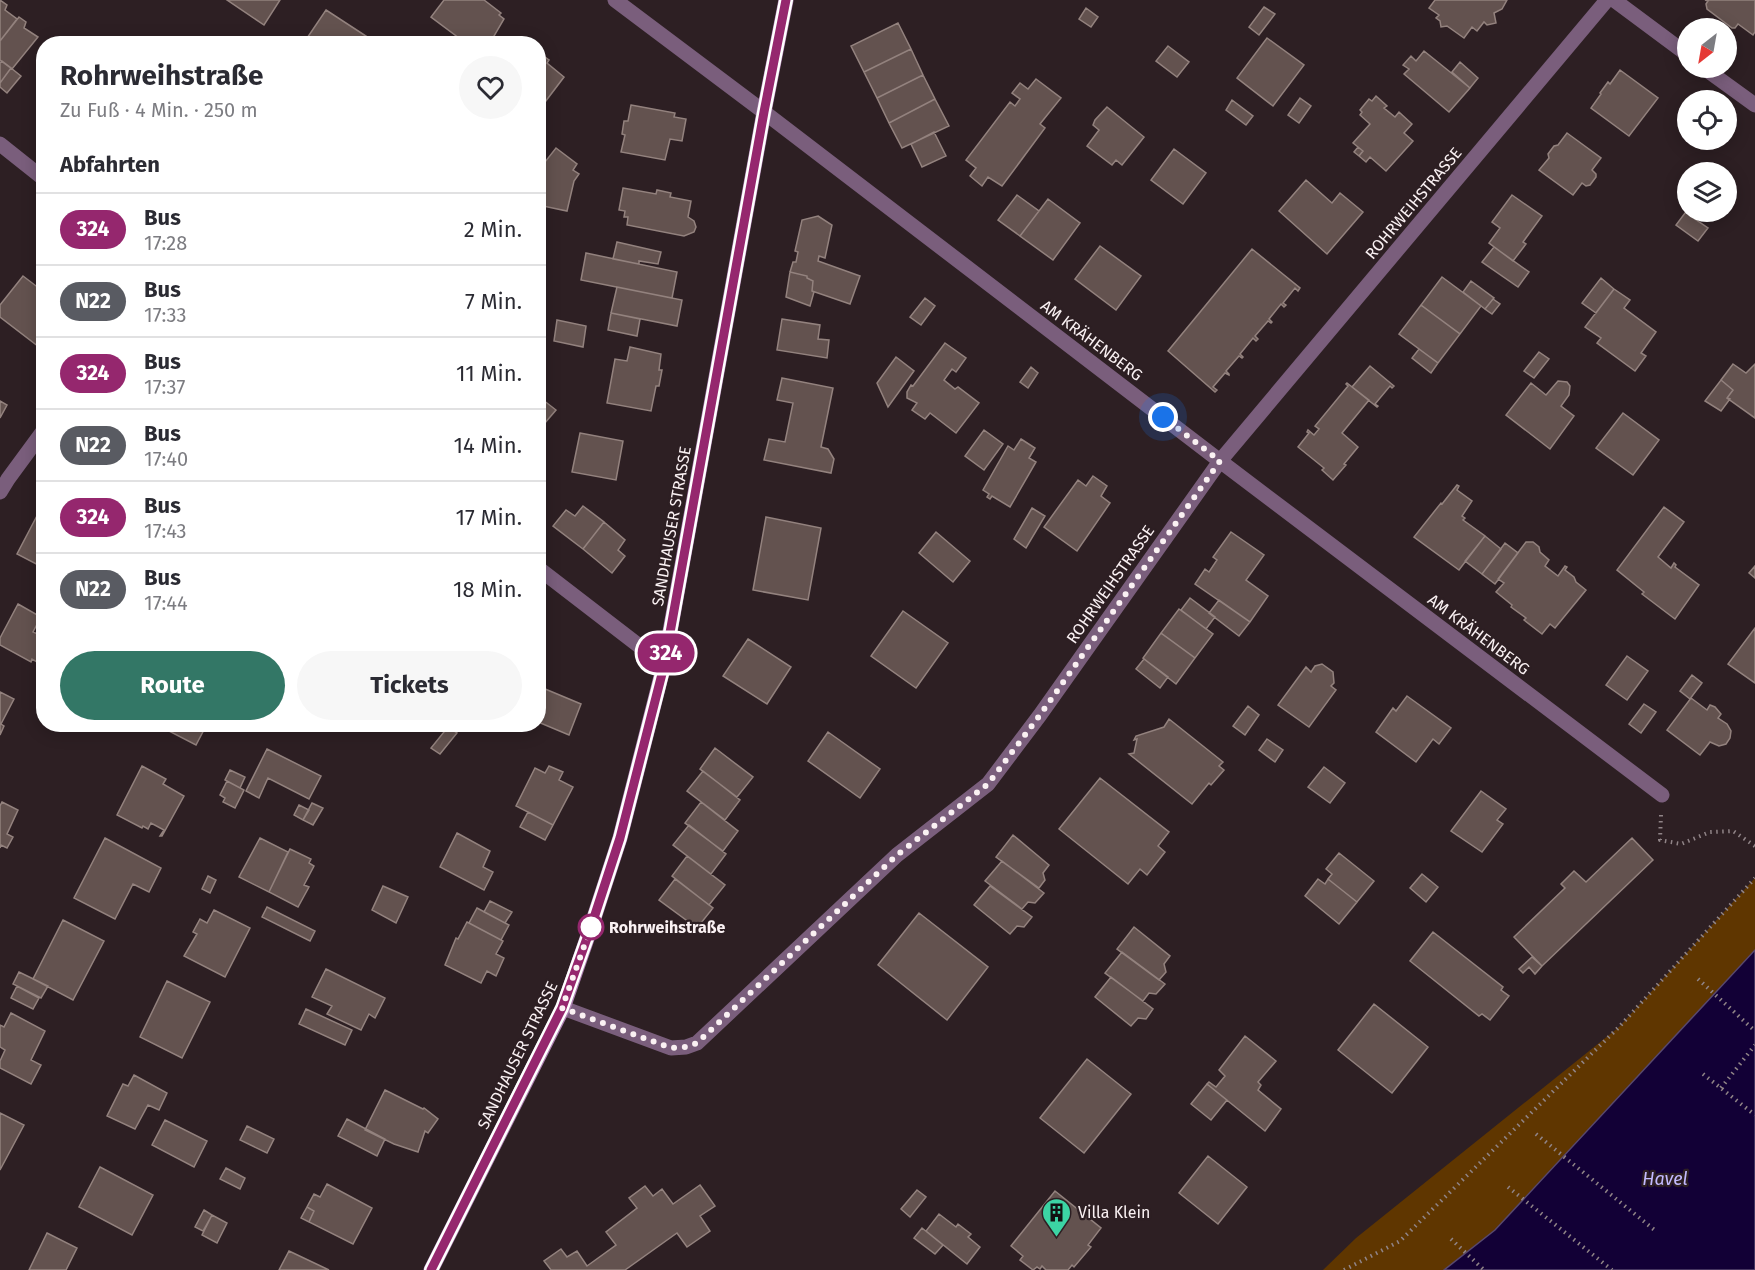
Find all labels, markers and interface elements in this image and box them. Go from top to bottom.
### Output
north arrow [1677,18,1737,78]
map controls [1677,18,1737,222]
button: heart [459,56,522,119]
text: Rohrweihstraße [60,59,263,92]
button: locate [1677,90,1737,150]
text: Zu Fuß · 4 Min. · 250 m [60,98,258,122]
street label: ROHRWEIHSTRASSE [1361,144,1466,263]
text: Abfahrten [60,151,160,178]
button: layers [1677,162,1737,222]
text: Bus [144,204,181,231]
text: 324 [77,216,109,242]
text: 2 Min. [464,216,522,243]
text: 17:28 [144,231,187,255]
text: Bus [144,276,181,303]
text: N22 [75,288,111,314]
text: 7 Min. [465,288,522,315]
street label: AM KRÄHENBERG [1037,296,1146,385]
text: 17:33 [144,303,186,327]
text: Bus [144,348,181,375]
text: 324 [77,360,109,386]
text: 11 Min. [456,360,522,387]
text: 17:37 [144,375,185,399]
your location [1148,402,1178,432]
text: Bus [144,420,181,447]
text: N22 [75,432,111,458]
text: 14 Min. [453,432,522,459]
street label: SANDHAUSER STRASSE [648,445,695,607]
text: 17:40 [144,447,188,471]
text: Bus [144,492,181,519]
text: 324 [77,504,109,530]
text: 17 Min. [455,504,522,531]
text: 17:43 [144,519,187,543]
street label: ROHRWEIHSTRASSE [1063,522,1158,647]
text: Bus [144,564,181,591]
text: N22 [75,576,111,602]
text: 18 Min. [453,576,522,603]
street label: AM KRÄHENBERG [1424,590,1533,679]
text: 17:44 [144,591,188,615]
line badge: 324 [632,634,700,672]
text: 324 [650,640,682,666]
button: Route [60,651,285,720]
button: Tickets [297,651,522,720]
marker: Rohrweihstraße [578,914,604,940]
place label: Rohrweihstraße [609,918,725,937]
street label: SANDHAUSER STRASSE [473,978,561,1132]
water label: Havel [1642,1168,1688,1190]
building icon: Villa Klein [1041,1196,1073,1238]
place label: Villa Klein [1078,1203,1150,1222]

